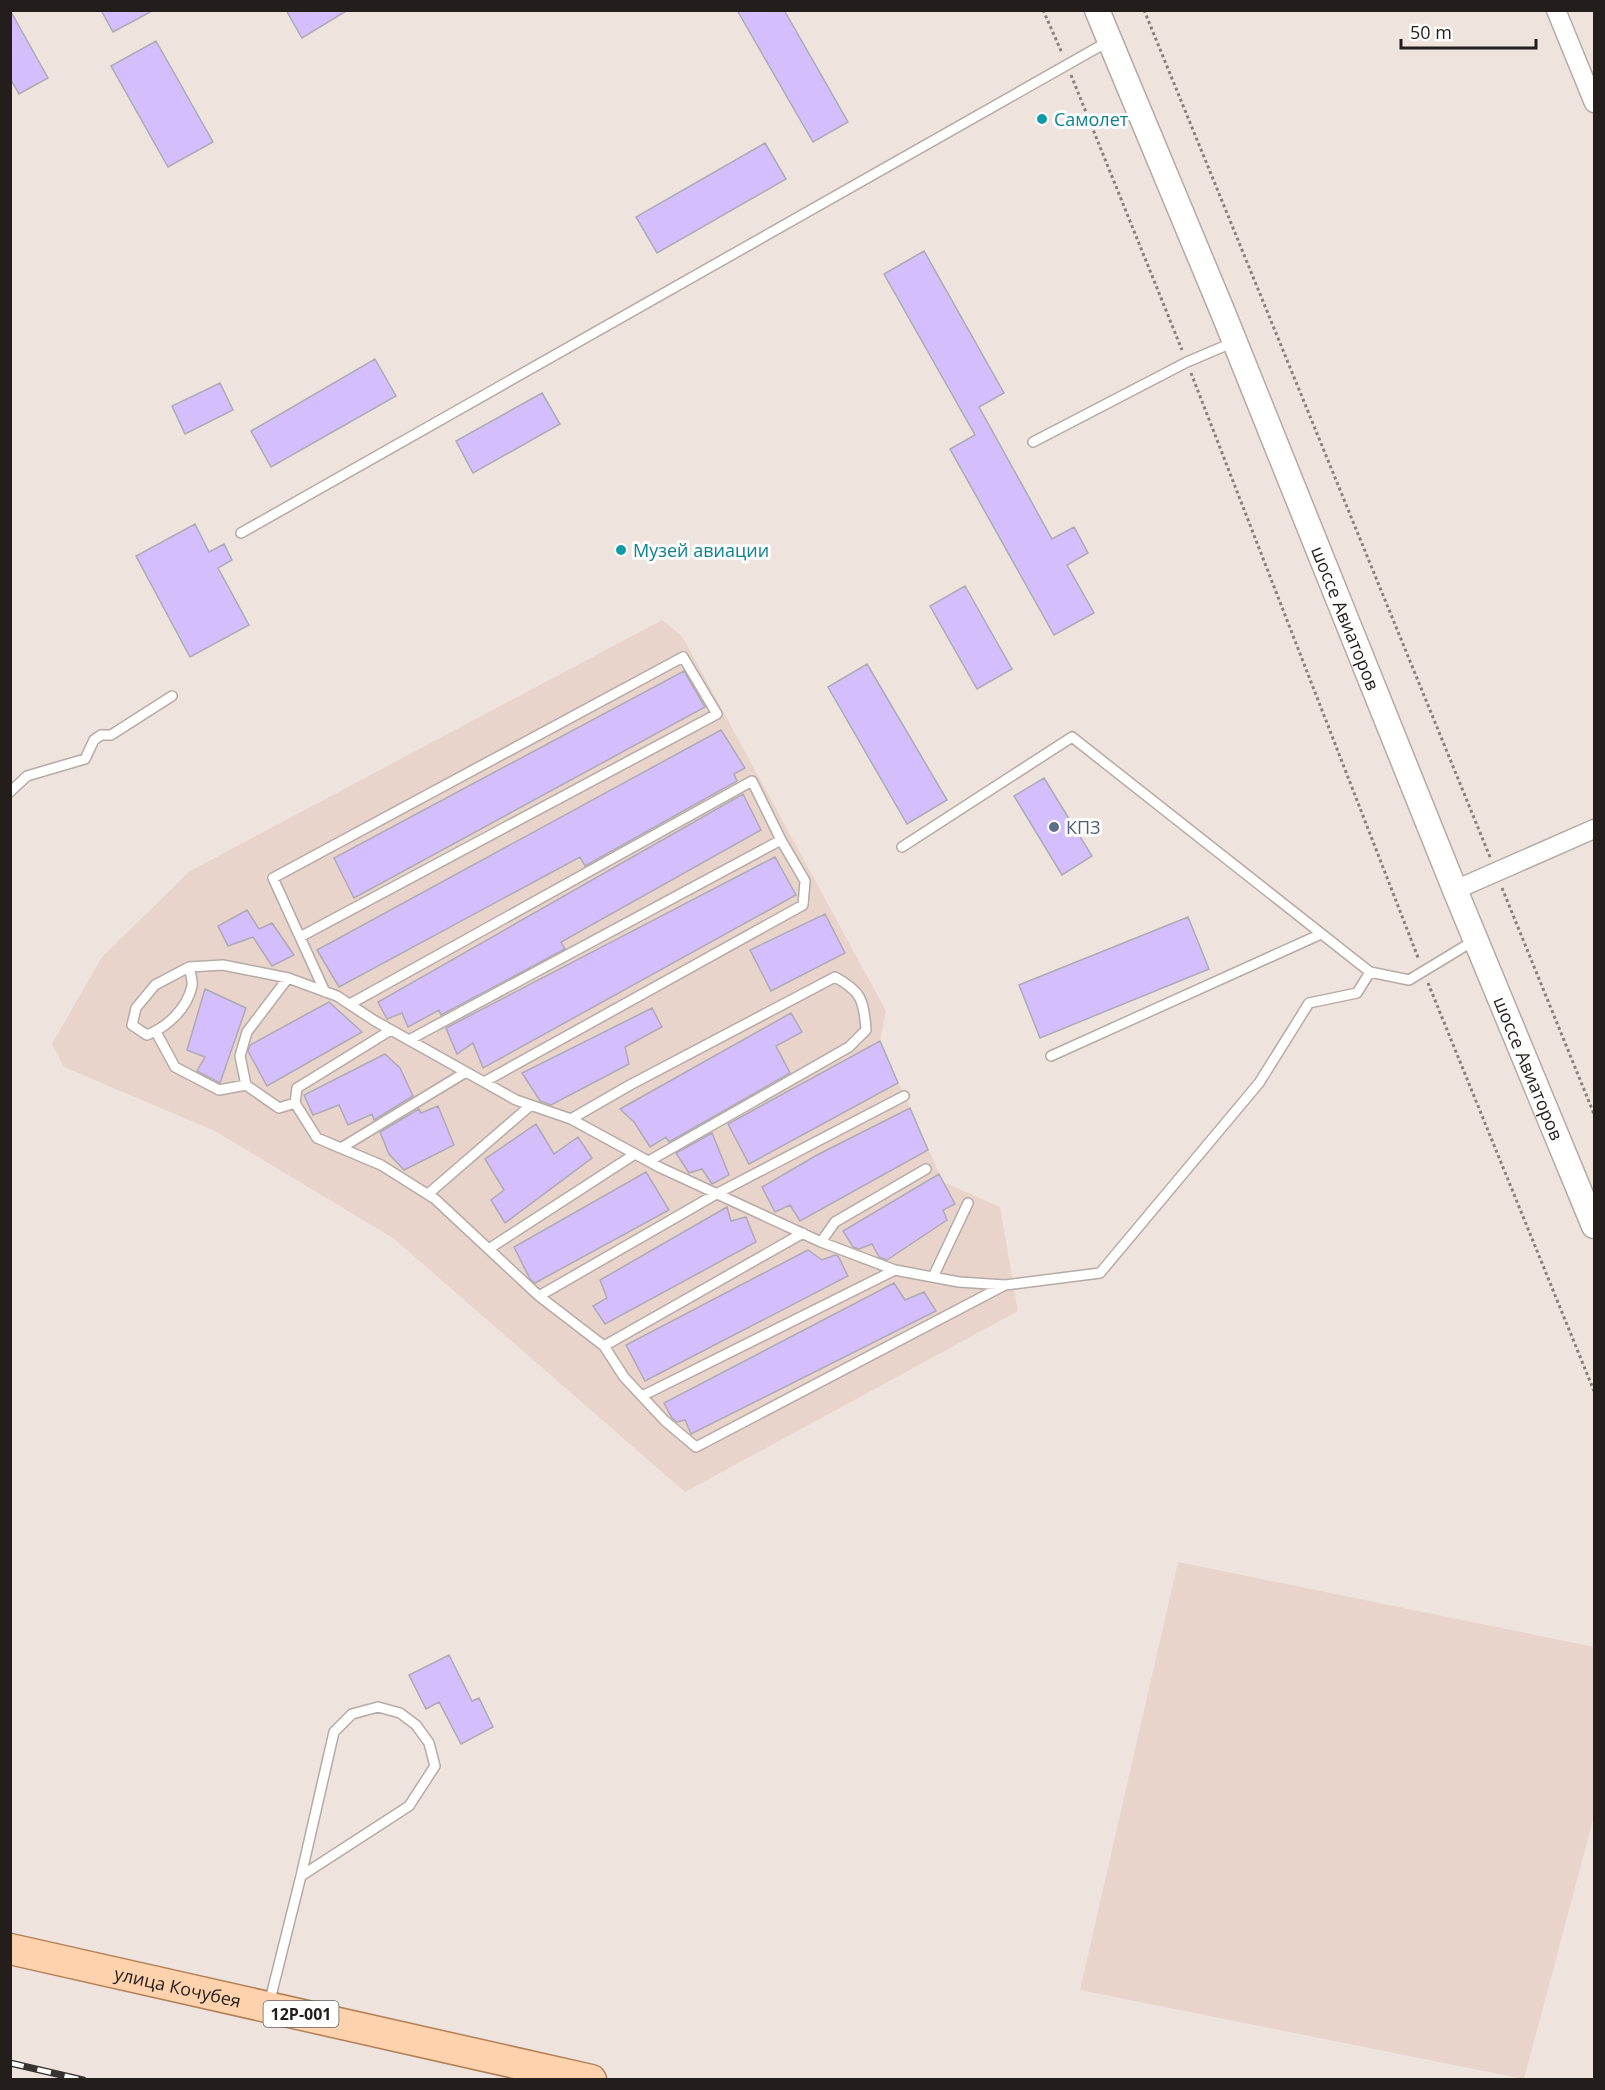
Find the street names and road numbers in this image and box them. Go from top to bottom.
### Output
street label: шоссе Авиаторов [1306,542,1386,694]
street label: шоссе Авиаторов [1488,993,1569,1144]
street label: улица Кочубея [112,1961,244,2013]
road number: 12Р-001 [264,2001,338,2027]

